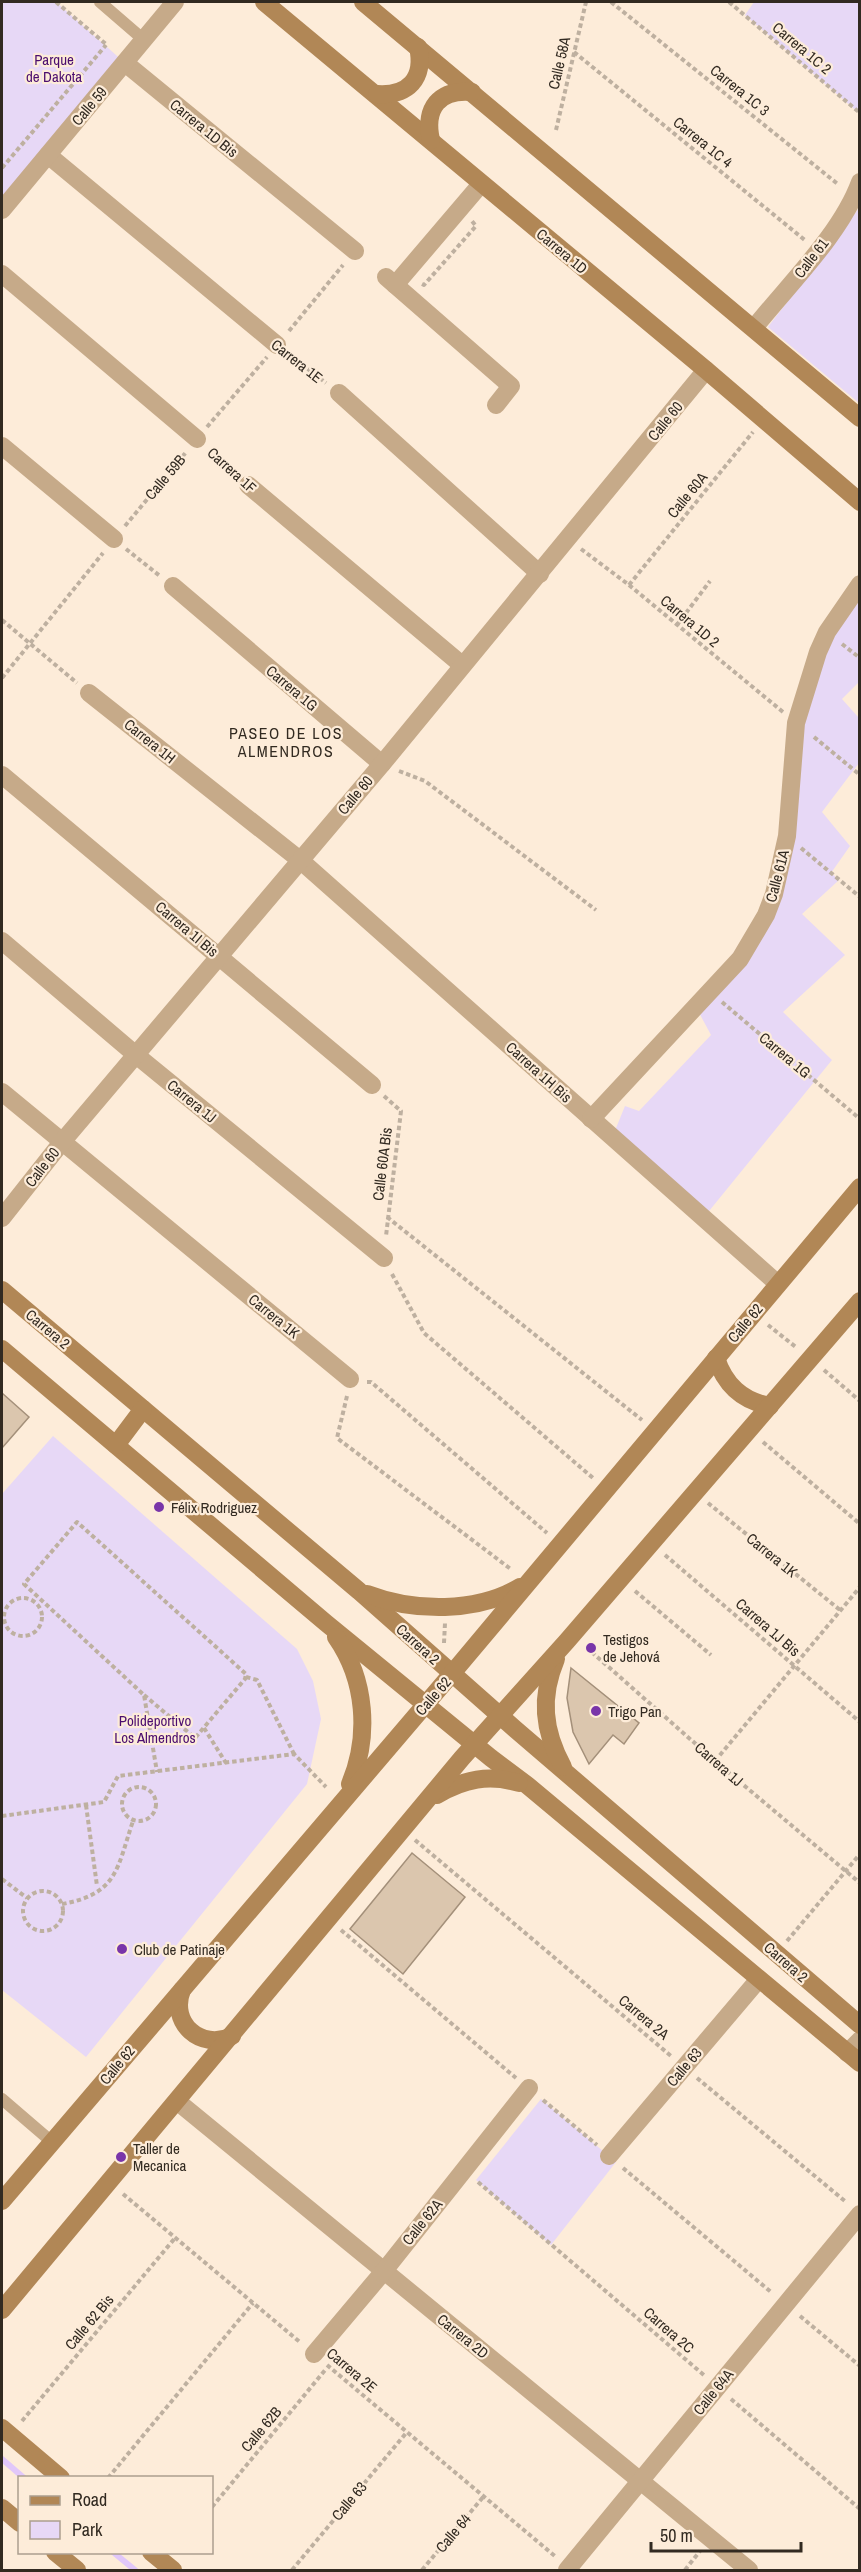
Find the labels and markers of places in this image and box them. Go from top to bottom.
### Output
place label: Félix Rodriguez [171,1497,257,1518]
marker: Félix Rodriguez [152,1500,166,1514]
place label: Testigos de Jehová [603,1629,660,1667]
marker: Testigos de Jehová [584,1641,598,1655]
place label: Trigo Pan [608,1701,662,1722]
marker: Trigo Pan [589,1704,603,1718]
place label: Club de Patinaje [134,1939,225,1960]
marker: Club de Patinaje [115,1942,129,1956]
place label: Taller de Mecanica [133,2138,186,2176]
marker: Taller de Mecanica [114,2150,128,2164]

